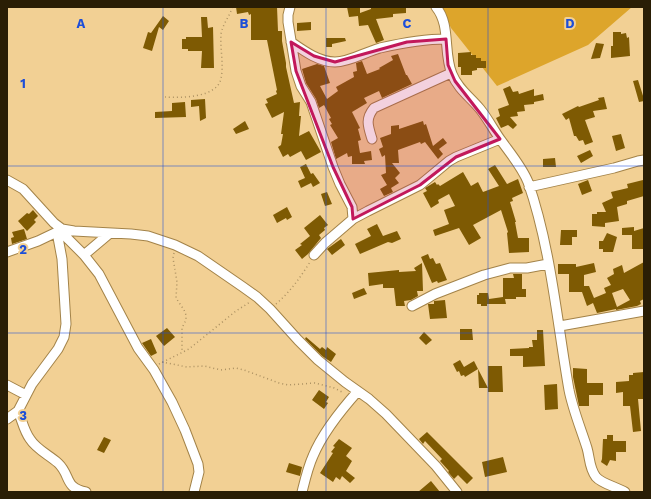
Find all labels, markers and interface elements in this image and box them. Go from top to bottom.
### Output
text: A [77,16,86,31]
text: B [240,16,249,31]
text: C [403,16,412,31]
text: D [565,16,575,31]
text: 1 [20,76,26,91]
text: 2 [19,242,27,257]
text: 3 [19,408,27,423]

